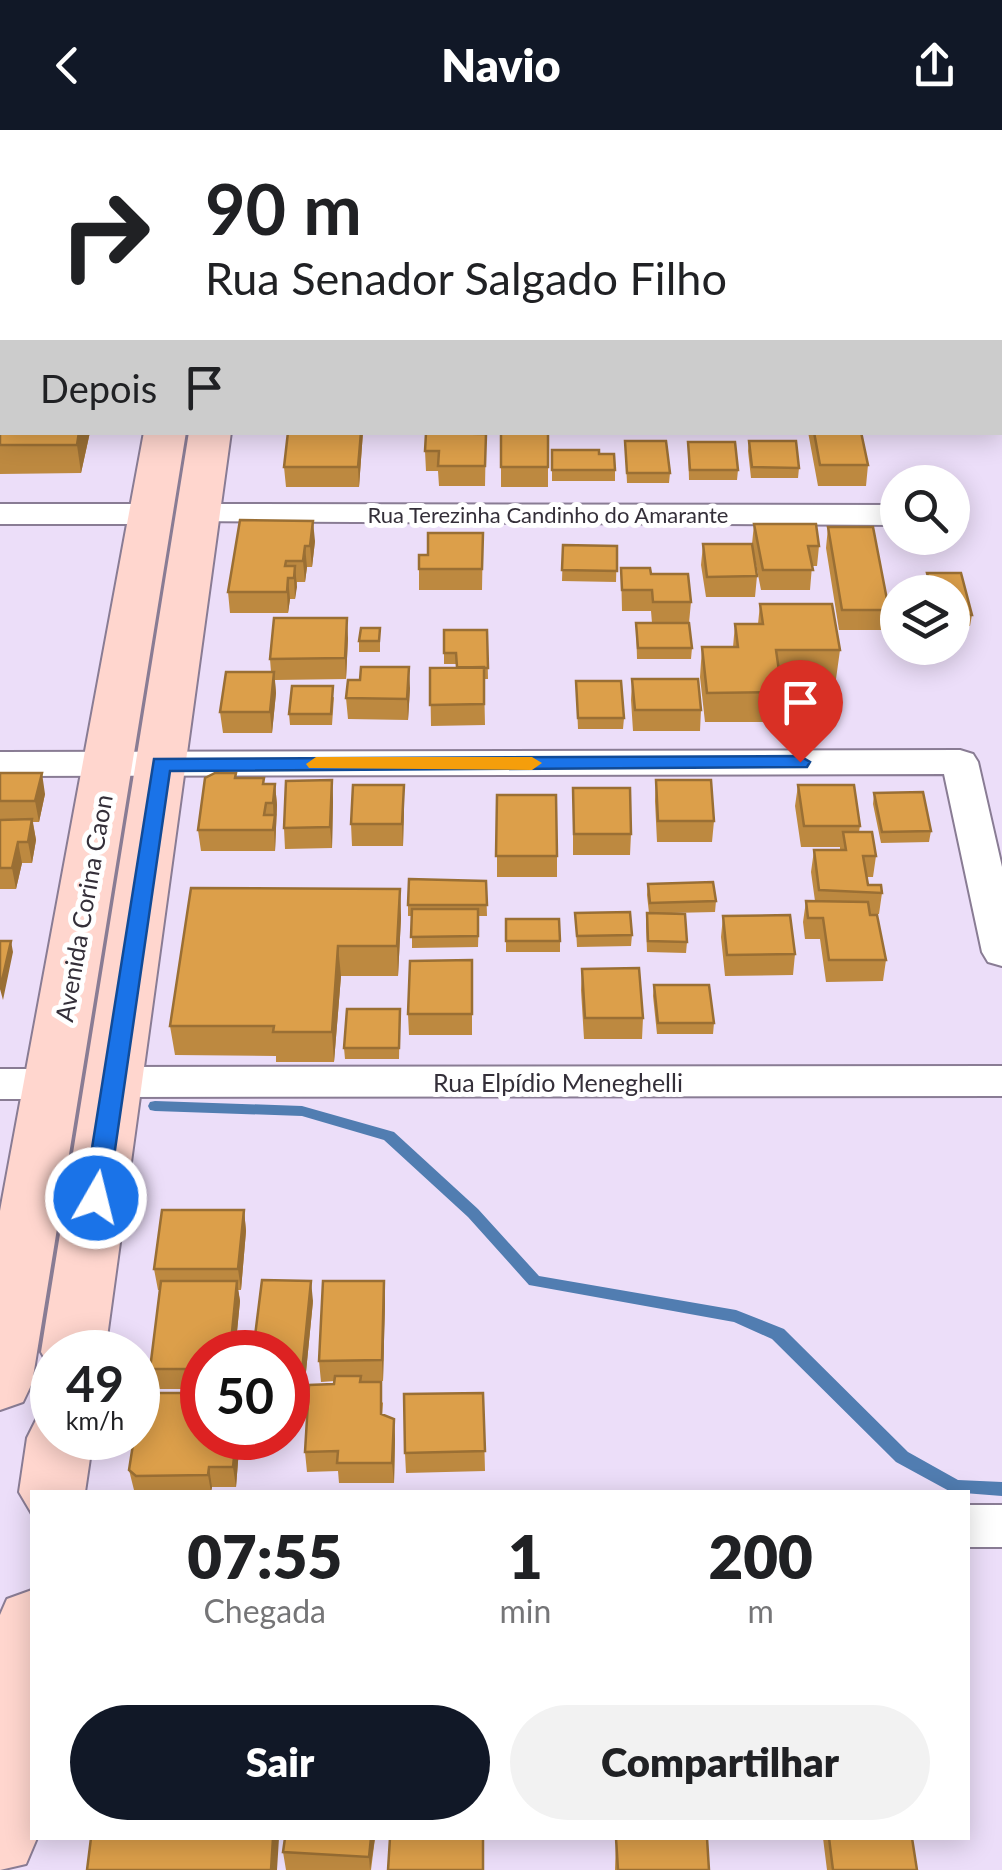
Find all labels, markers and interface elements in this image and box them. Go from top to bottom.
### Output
icon: back [40,38,95,93]
text: Navio [441,38,561,92]
icon: share [907,38,962,93]
text: 90 m [205,166,362,250]
icon: right [40,170,170,300]
text: Rua Senador Salgado Filho [205,251,727,305]
icon: arrive [177,360,232,415]
text: Depois [40,365,157,411]
map controls [880,465,970,665]
button: search [880,465,970,555]
street label: Rua Terezinha Candinho do Amarante [367,501,729,528]
button: layers [880,575,970,665]
pin [758,660,843,763]
icon: arrive [773,675,828,730]
street label: Avenida Corina Caon [48,792,118,1024]
street label: Rua Elpídio Meneghelli [433,1067,683,1097]
position arrow [44,1146,148,1250]
speed limit sign: 50 [180,1330,310,1460]
text: 49 [66,1353,124,1413]
text: km/h [66,1405,124,1435]
text: 07:55 [187,1520,342,1592]
text: 1 [508,1520,543,1592]
text: 200 [708,1520,813,1592]
text: Chegada [203,1591,326,1630]
text: min [499,1591,551,1630]
text: m [747,1591,774,1630]
button: Sair [70,1705,490,1820]
button: Compartilhar [510,1705,930,1820]

